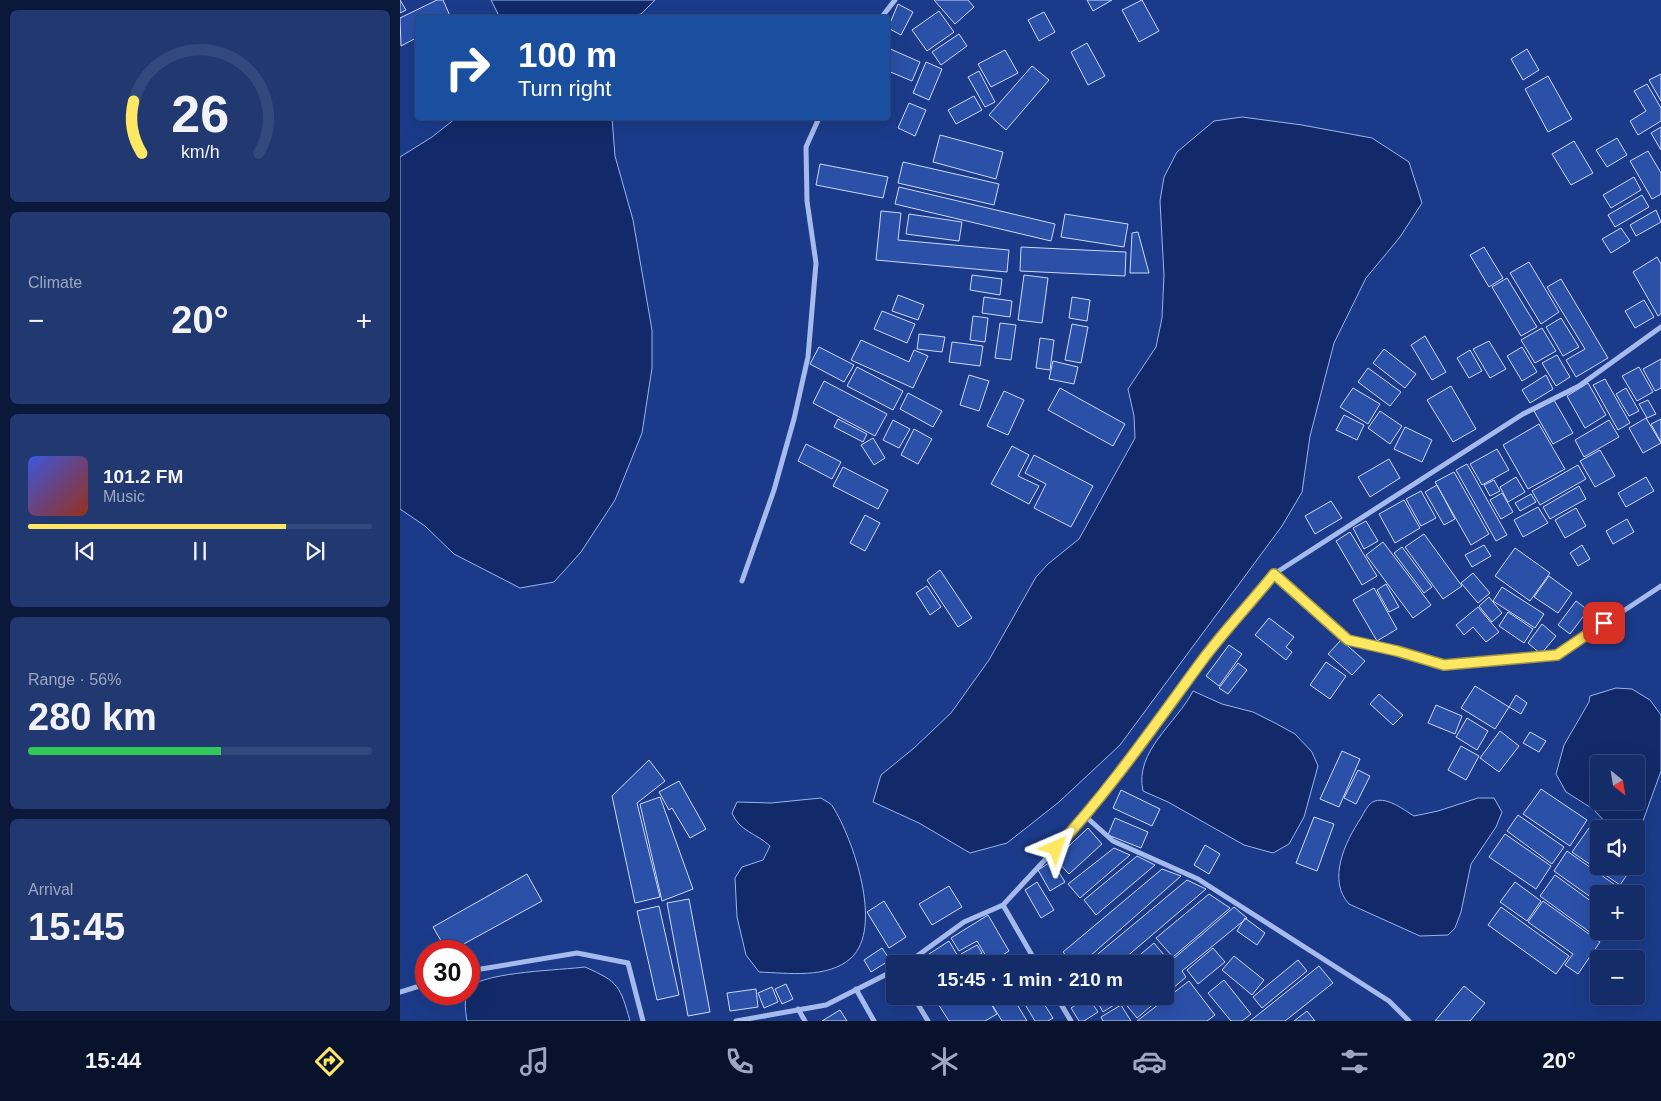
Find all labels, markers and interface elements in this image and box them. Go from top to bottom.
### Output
icon: right [435,35,500,100]
text: 100 m [518,35,617,74]
text: Turn right [518,76,611,101]
text: 26 [171,85,229,143]
text: km/h [181,142,219,162]
text: Climate [28,274,82,291]
text: 20° [171,299,229,341]
text: − [28,305,44,336]
text: + [356,305,372,336]
text: 101.2 FM [103,466,183,487]
text: Music [103,488,145,505]
icon: previous [71,537,99,565]
icon: pause [186,537,214,565]
icon: next [301,537,329,565]
pin [1583,602,1625,644]
icon: arrive [1590,609,1618,637]
text: Range · 56% [28,671,121,688]
text: 280 km [28,696,157,738]
north arrow [1590,755,1645,810]
map controls [1590,755,1645,1005]
button: sound [1590,820,1645,875]
position arrow [1029,821,1081,873]
text: Arrival [28,881,73,898]
button: + [1590,885,1645,940]
text: 15:45 [28,906,125,948]
speed limit sign: 30 [415,940,480,1005]
button: − [1590,950,1645,1005]
text: 15:45 · 1 min · 210 m [937,969,1123,990]
icon: directions [312,1044,347,1079]
icon: music [517,1044,552,1079]
icon: phone [722,1044,757,1079]
icon: climate [927,1044,962,1079]
icon: car [1132,1044,1167,1079]
icon: filters [1337,1044,1372,1079]
text: 15:44 [85,1048,141,1073]
text: 20° [1543,1048,1576,1073]

